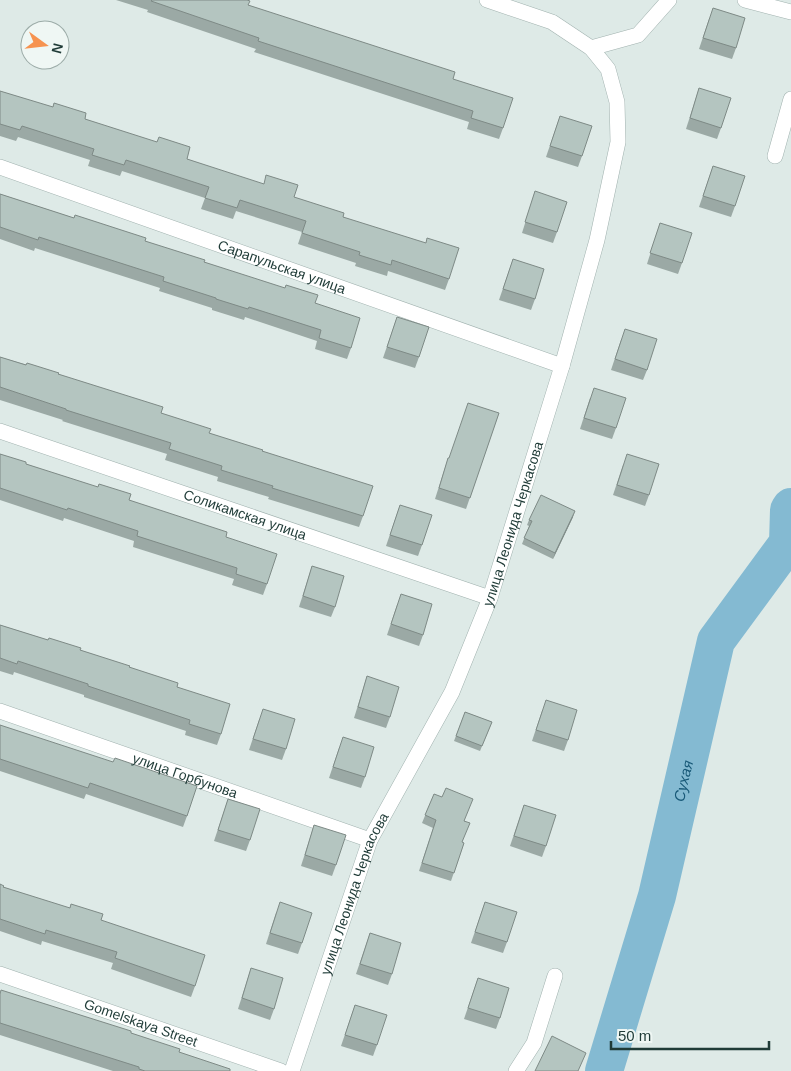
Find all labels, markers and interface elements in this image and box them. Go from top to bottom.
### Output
north arrow [20,20,70,70]
text: N [49,41,67,55]
street label: Сарапульская улица [216,237,348,297]
street label: улица Леонида Черкасова [479,439,546,609]
street label: Соликамская улица [182,486,309,543]
street label: улица Горбунова [131,750,240,801]
water label: Сухая [670,758,696,803]
street label: улица Леонида Черкасова [317,810,392,977]
street label: Gomelskaya Street [82,996,200,1050]
scale bar [611,1018,768,1050]
text: 50 m [618,1027,651,1044]

